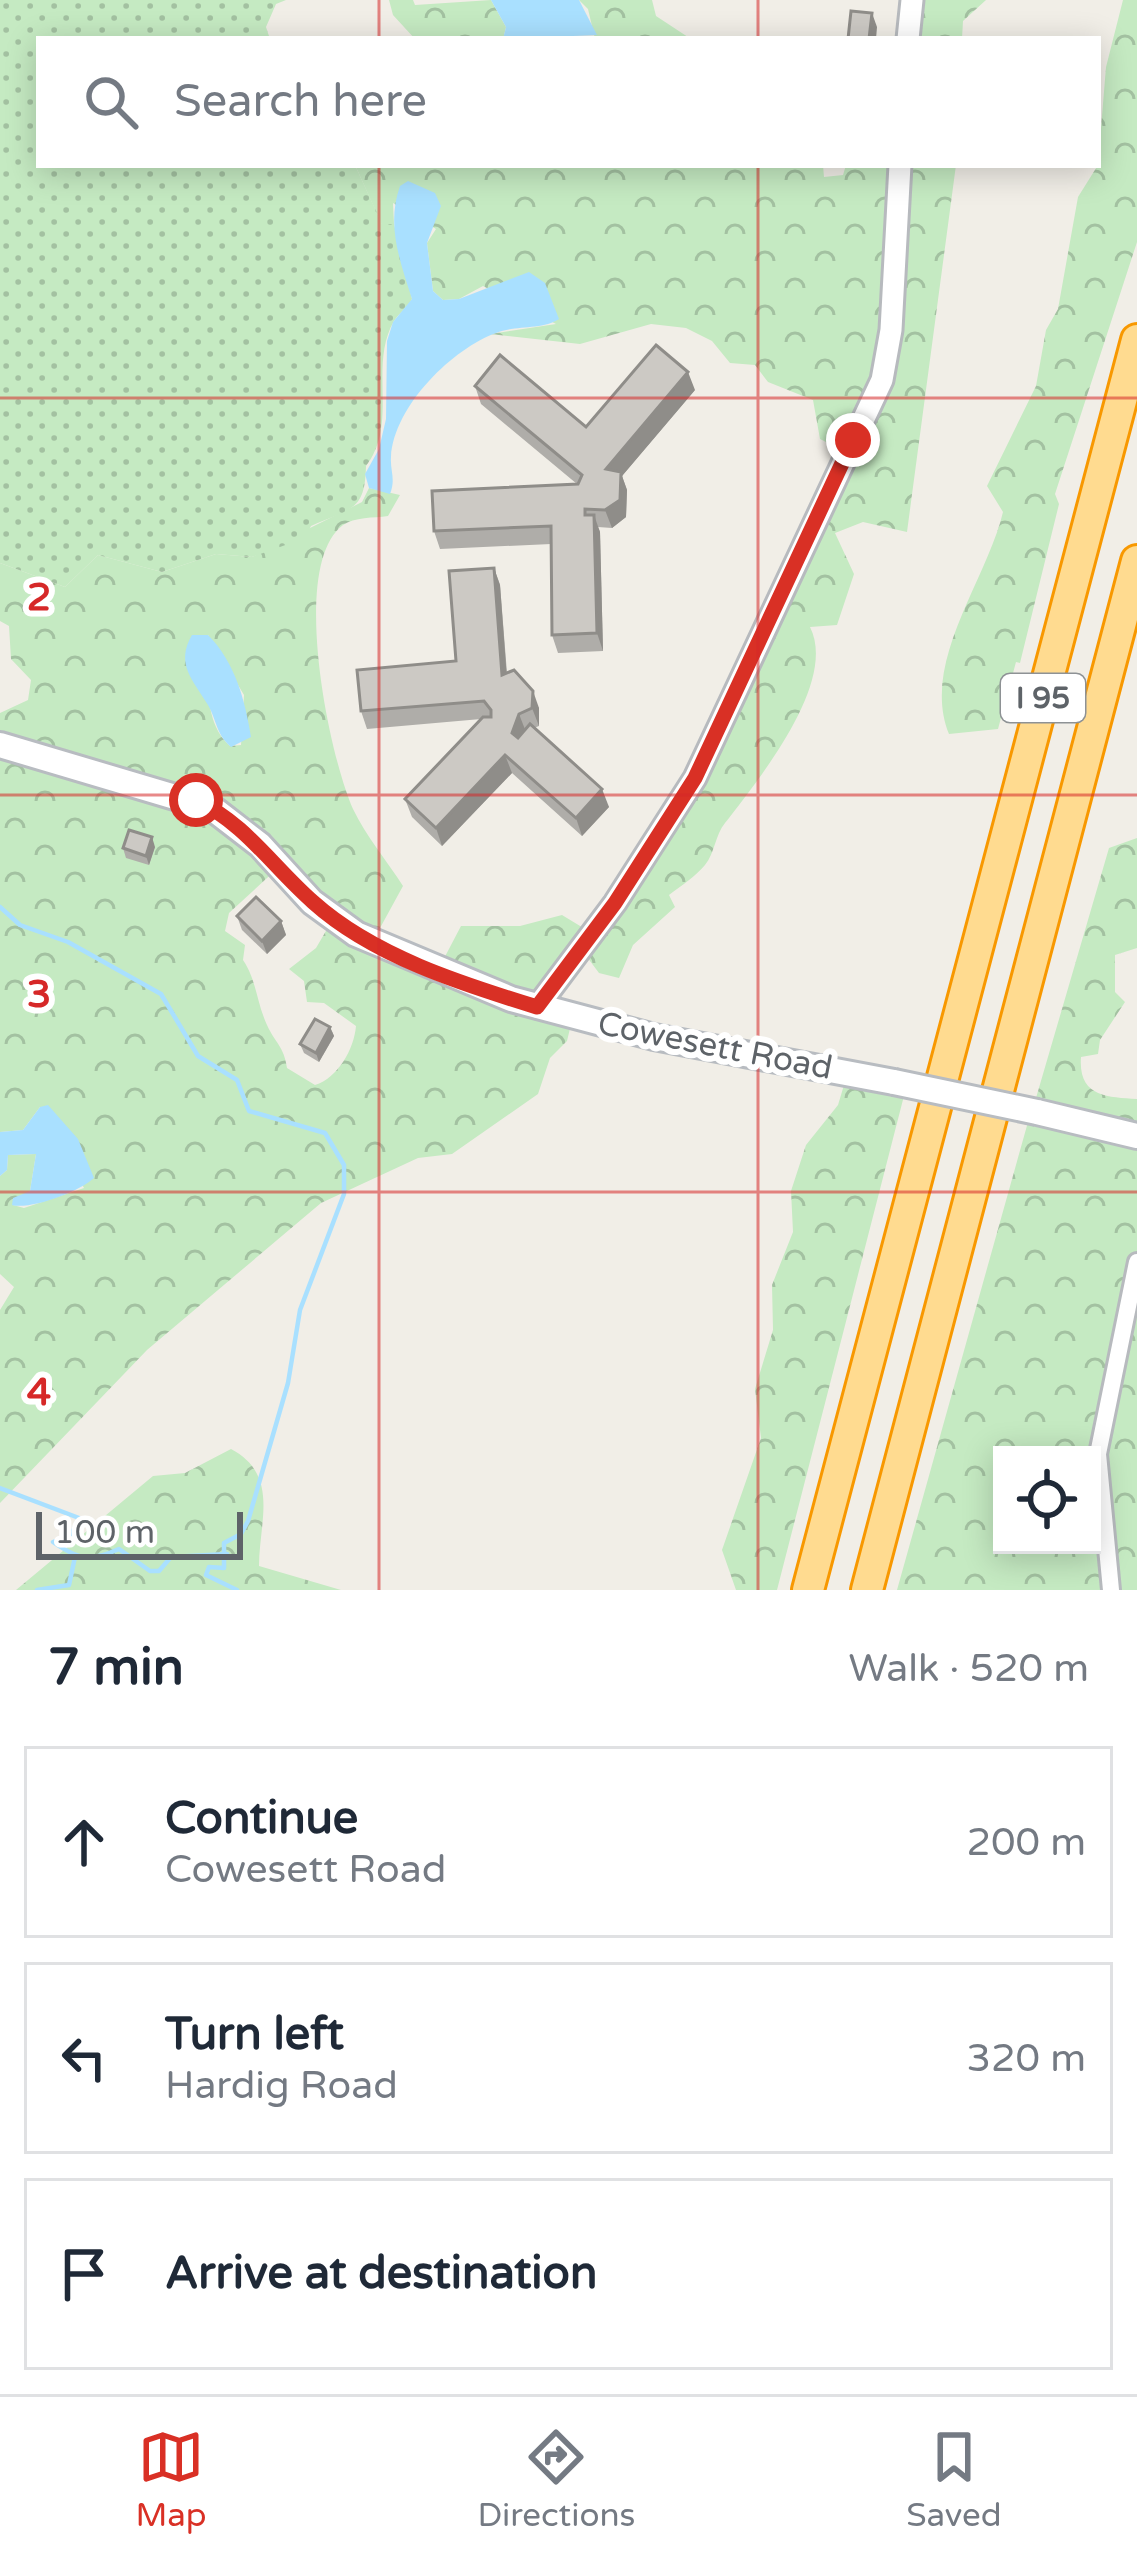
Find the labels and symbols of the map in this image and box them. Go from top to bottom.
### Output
route end [826,413,880,467]
text: 2 [27,574,51,621]
road number: I 95 [1001,674,1085,722]
route start [169,773,223,827]
text: 3 [27,971,51,1018]
street label: Cowesett Road [594,1004,836,1088]
text: 4 [27,1369,51,1416]
scale bar [36,1506,243,1559]

